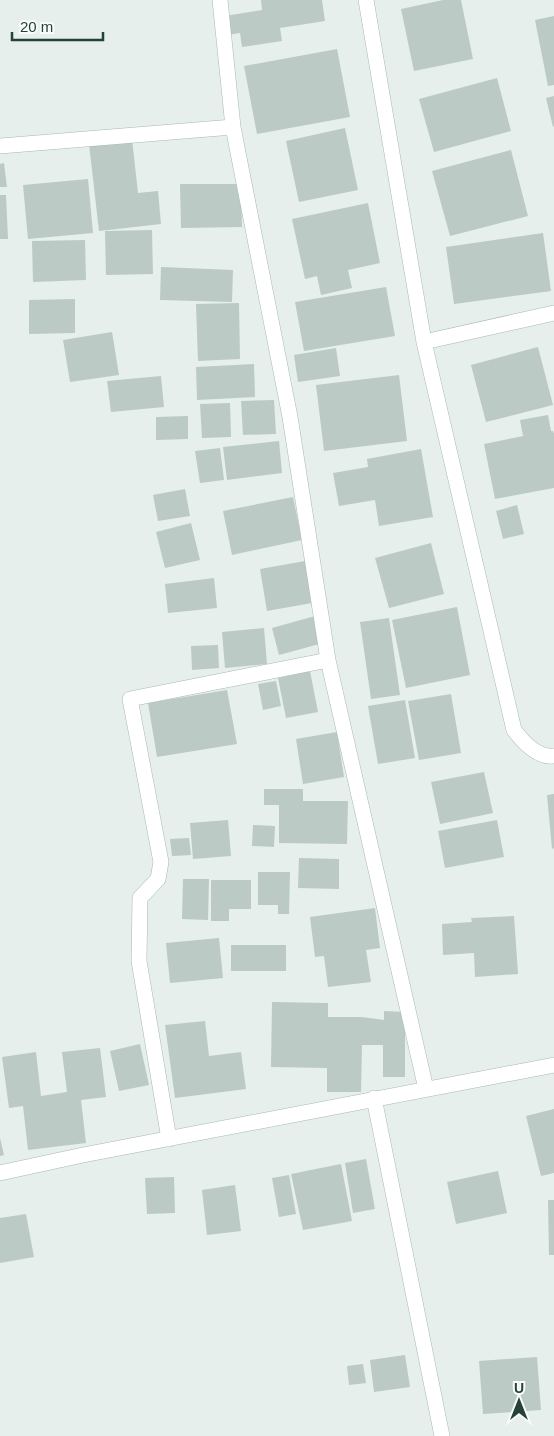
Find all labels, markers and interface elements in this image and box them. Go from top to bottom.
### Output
scale bar [12,10,104,42]
text: 20 m [20,18,53,35]
north arrow [494,1376,544,1426]
text: U [514,1380,524,1396]

